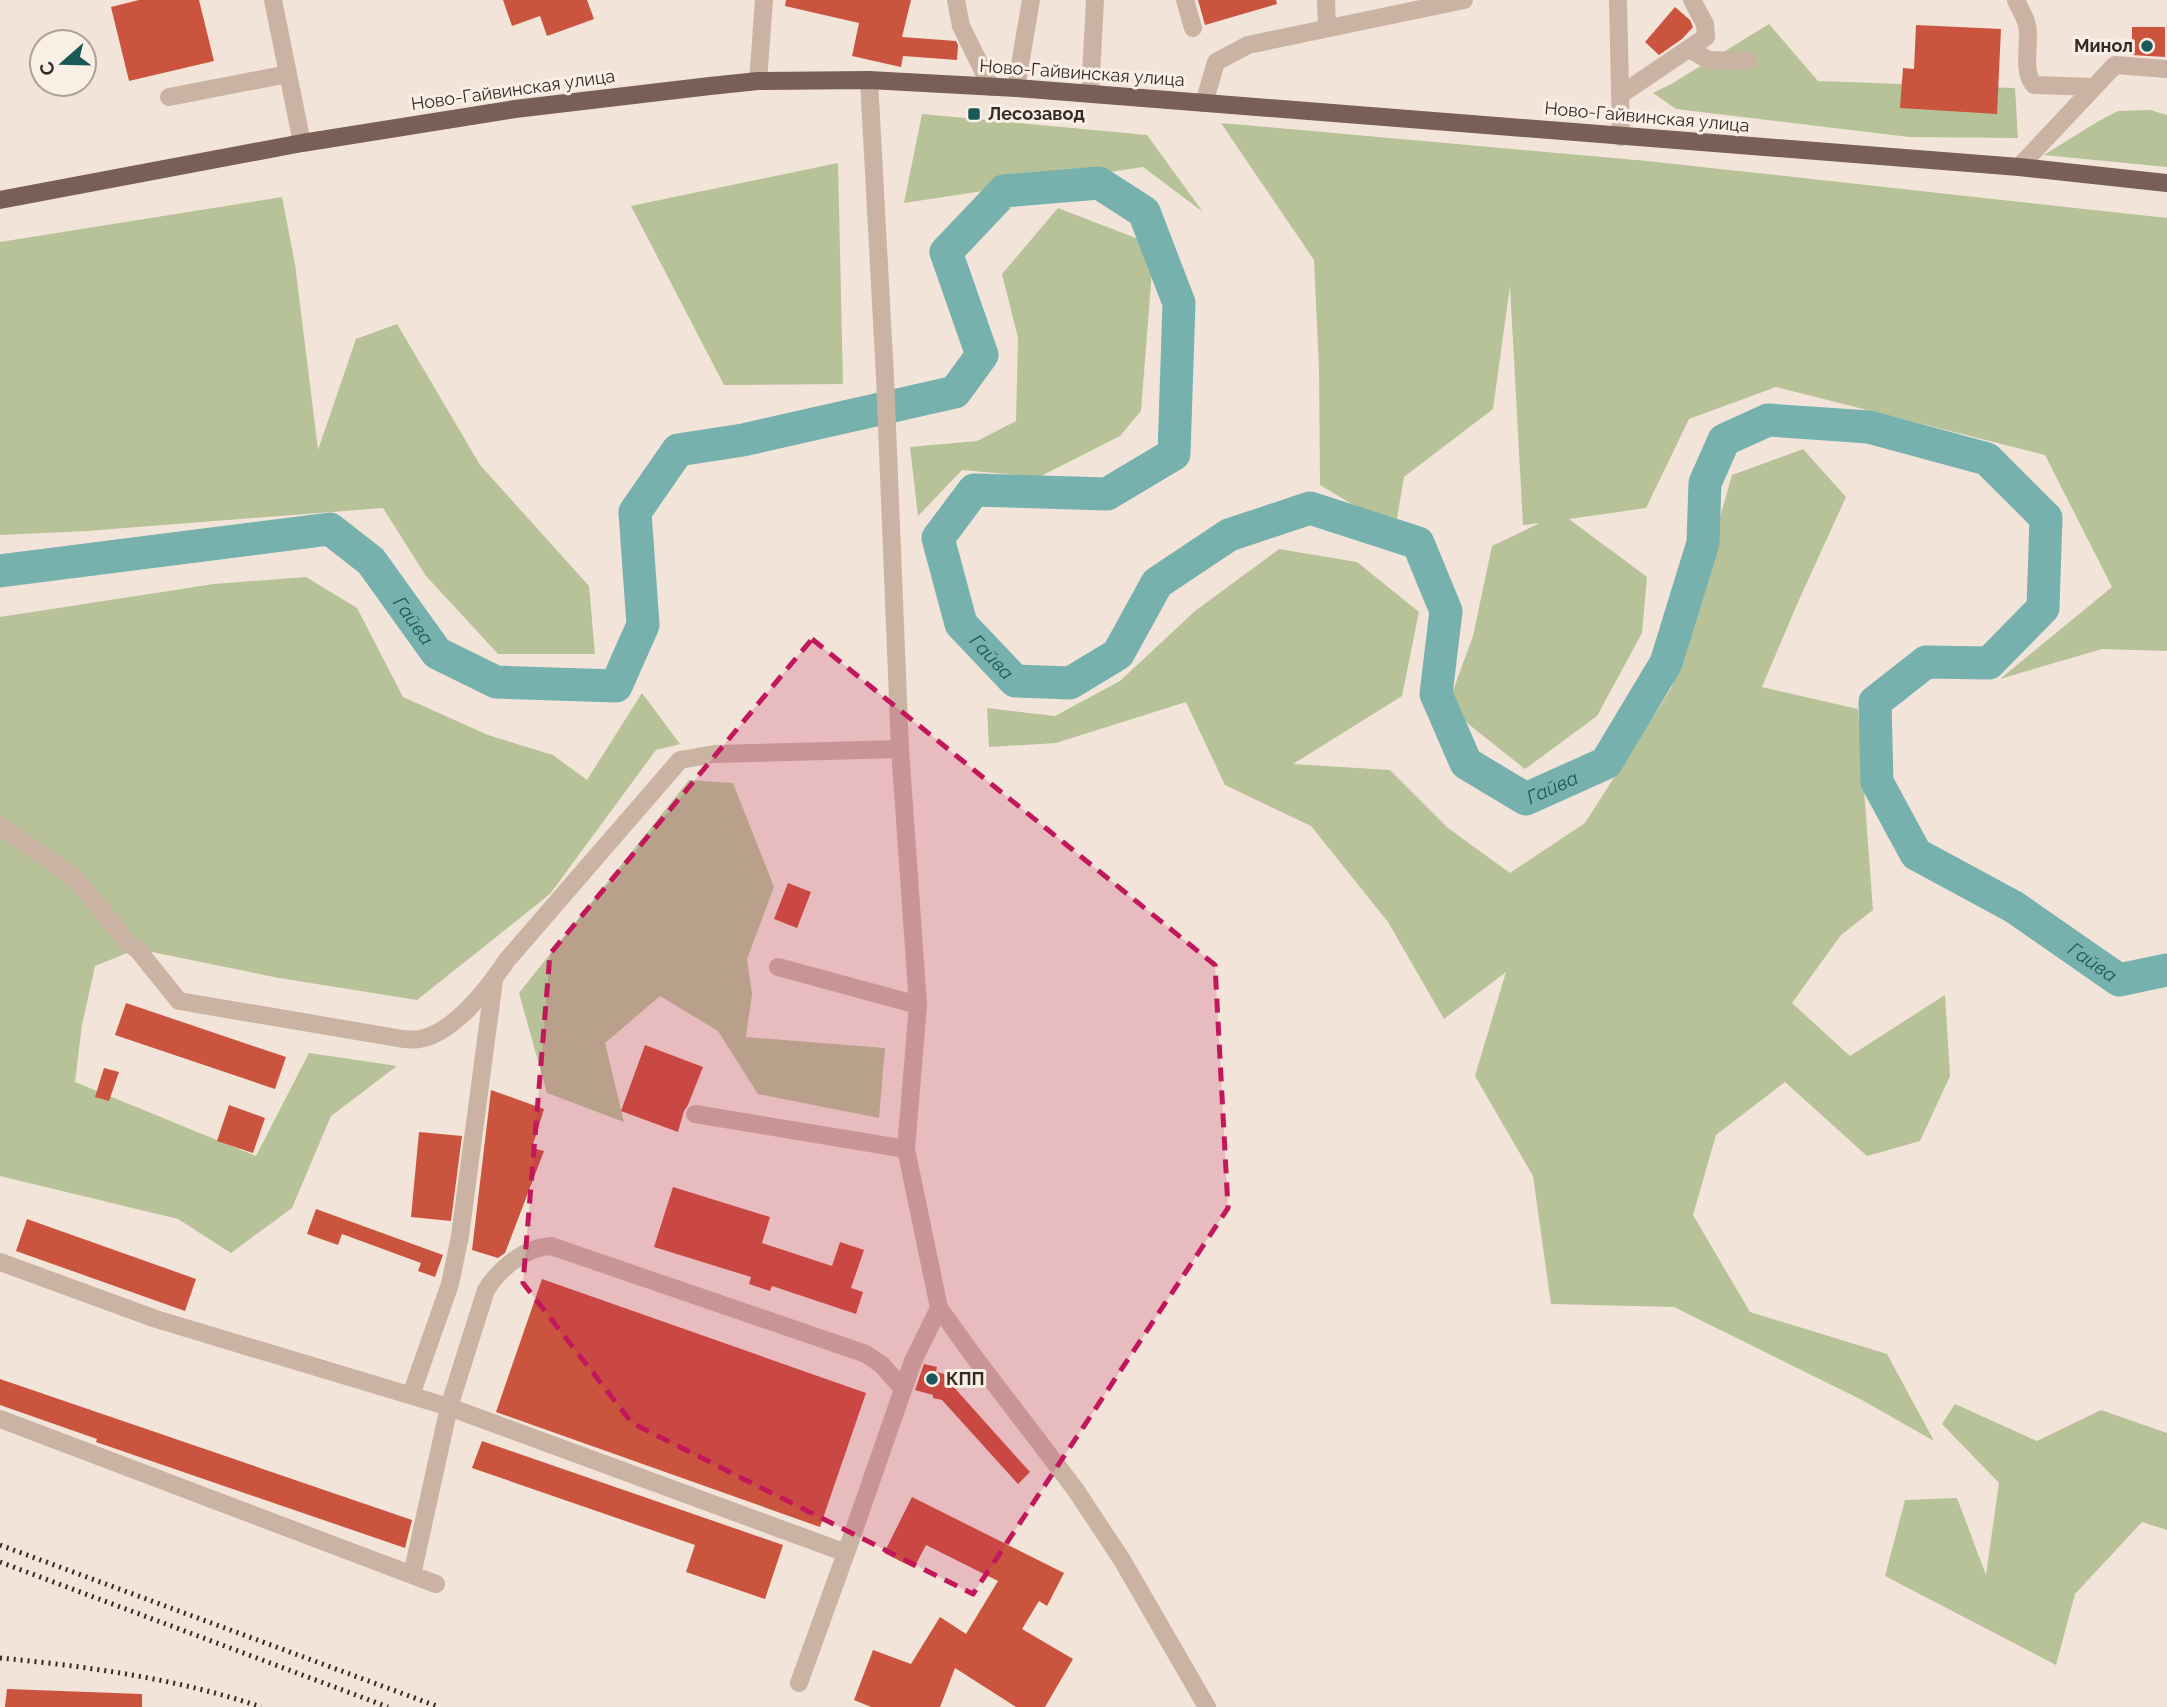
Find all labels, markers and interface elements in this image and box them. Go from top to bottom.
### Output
north arrow [28,28,98,98]
place label: Минол [2074,35,2133,56]
marker: Минол [2139,38,2155,54]
street label: Ново-Гайвинская улица [979,55,1185,90]
text: С [34,59,60,79]
street label: Ново-Гайвинская улица [410,65,616,114]
street label: Ново-Гайвинская улица [1544,97,1750,136]
place label: Лесозавод [988,103,1085,124]
marker: Лесозавод [966,106,982,122]
water label: Гайва [389,592,438,649]
water label: Гайва [965,630,1019,684]
water label: Гайва [1523,766,1581,808]
water label: Гайва [2065,937,2121,986]
place label: КПП [946,1368,985,1389]
marker: КПП [924,1371,940,1387]

